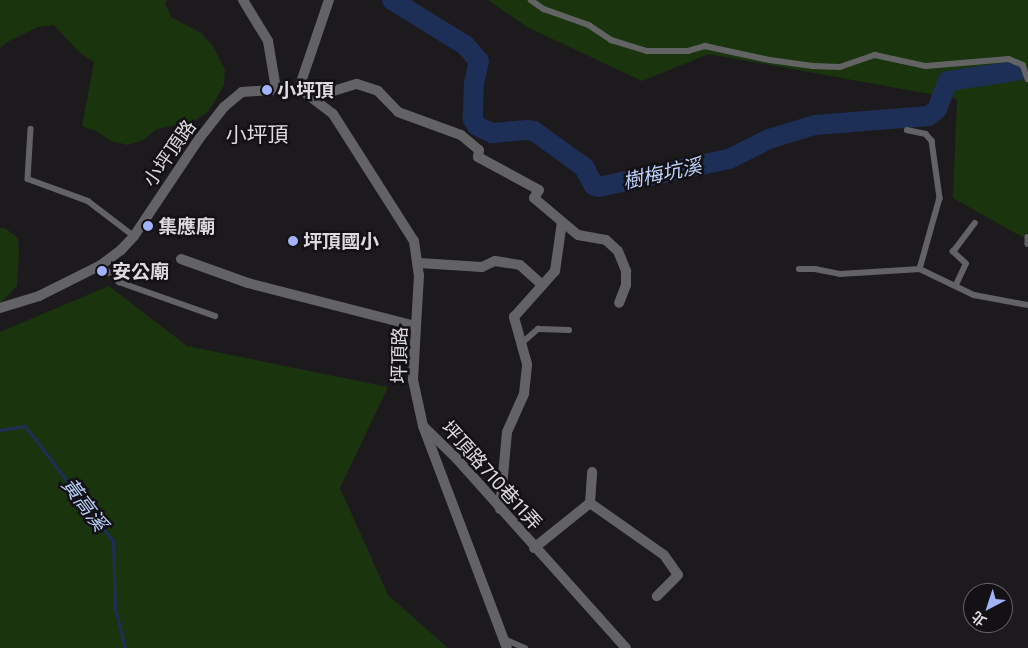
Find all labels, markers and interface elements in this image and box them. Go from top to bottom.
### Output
place label: 小坪頂 [277,79,334,101]
marker: 小坪頂 [261,84,273,96]
street label: 小坪頂路 [138,115,200,191]
district label: 小坪頂 [226,121,288,147]
water label: 樹梅坑溪 [620,153,704,193]
place label: 集應廟 [158,215,215,237]
marker: 集應廟 [142,220,154,232]
place label: 坪頂國小 [303,230,379,252]
marker: 坪頂國小 [287,235,299,247]
place label: 安公廟 [112,260,169,282]
marker: 安公廟 [96,265,108,277]
street label: 坪頂路 [387,326,411,384]
street label: 坪頂路710巷11弄 [437,416,547,534]
water label: 黃高溪 [57,473,113,535]
north arrow [963,583,1013,633]
text: 北 [968,608,990,630]

